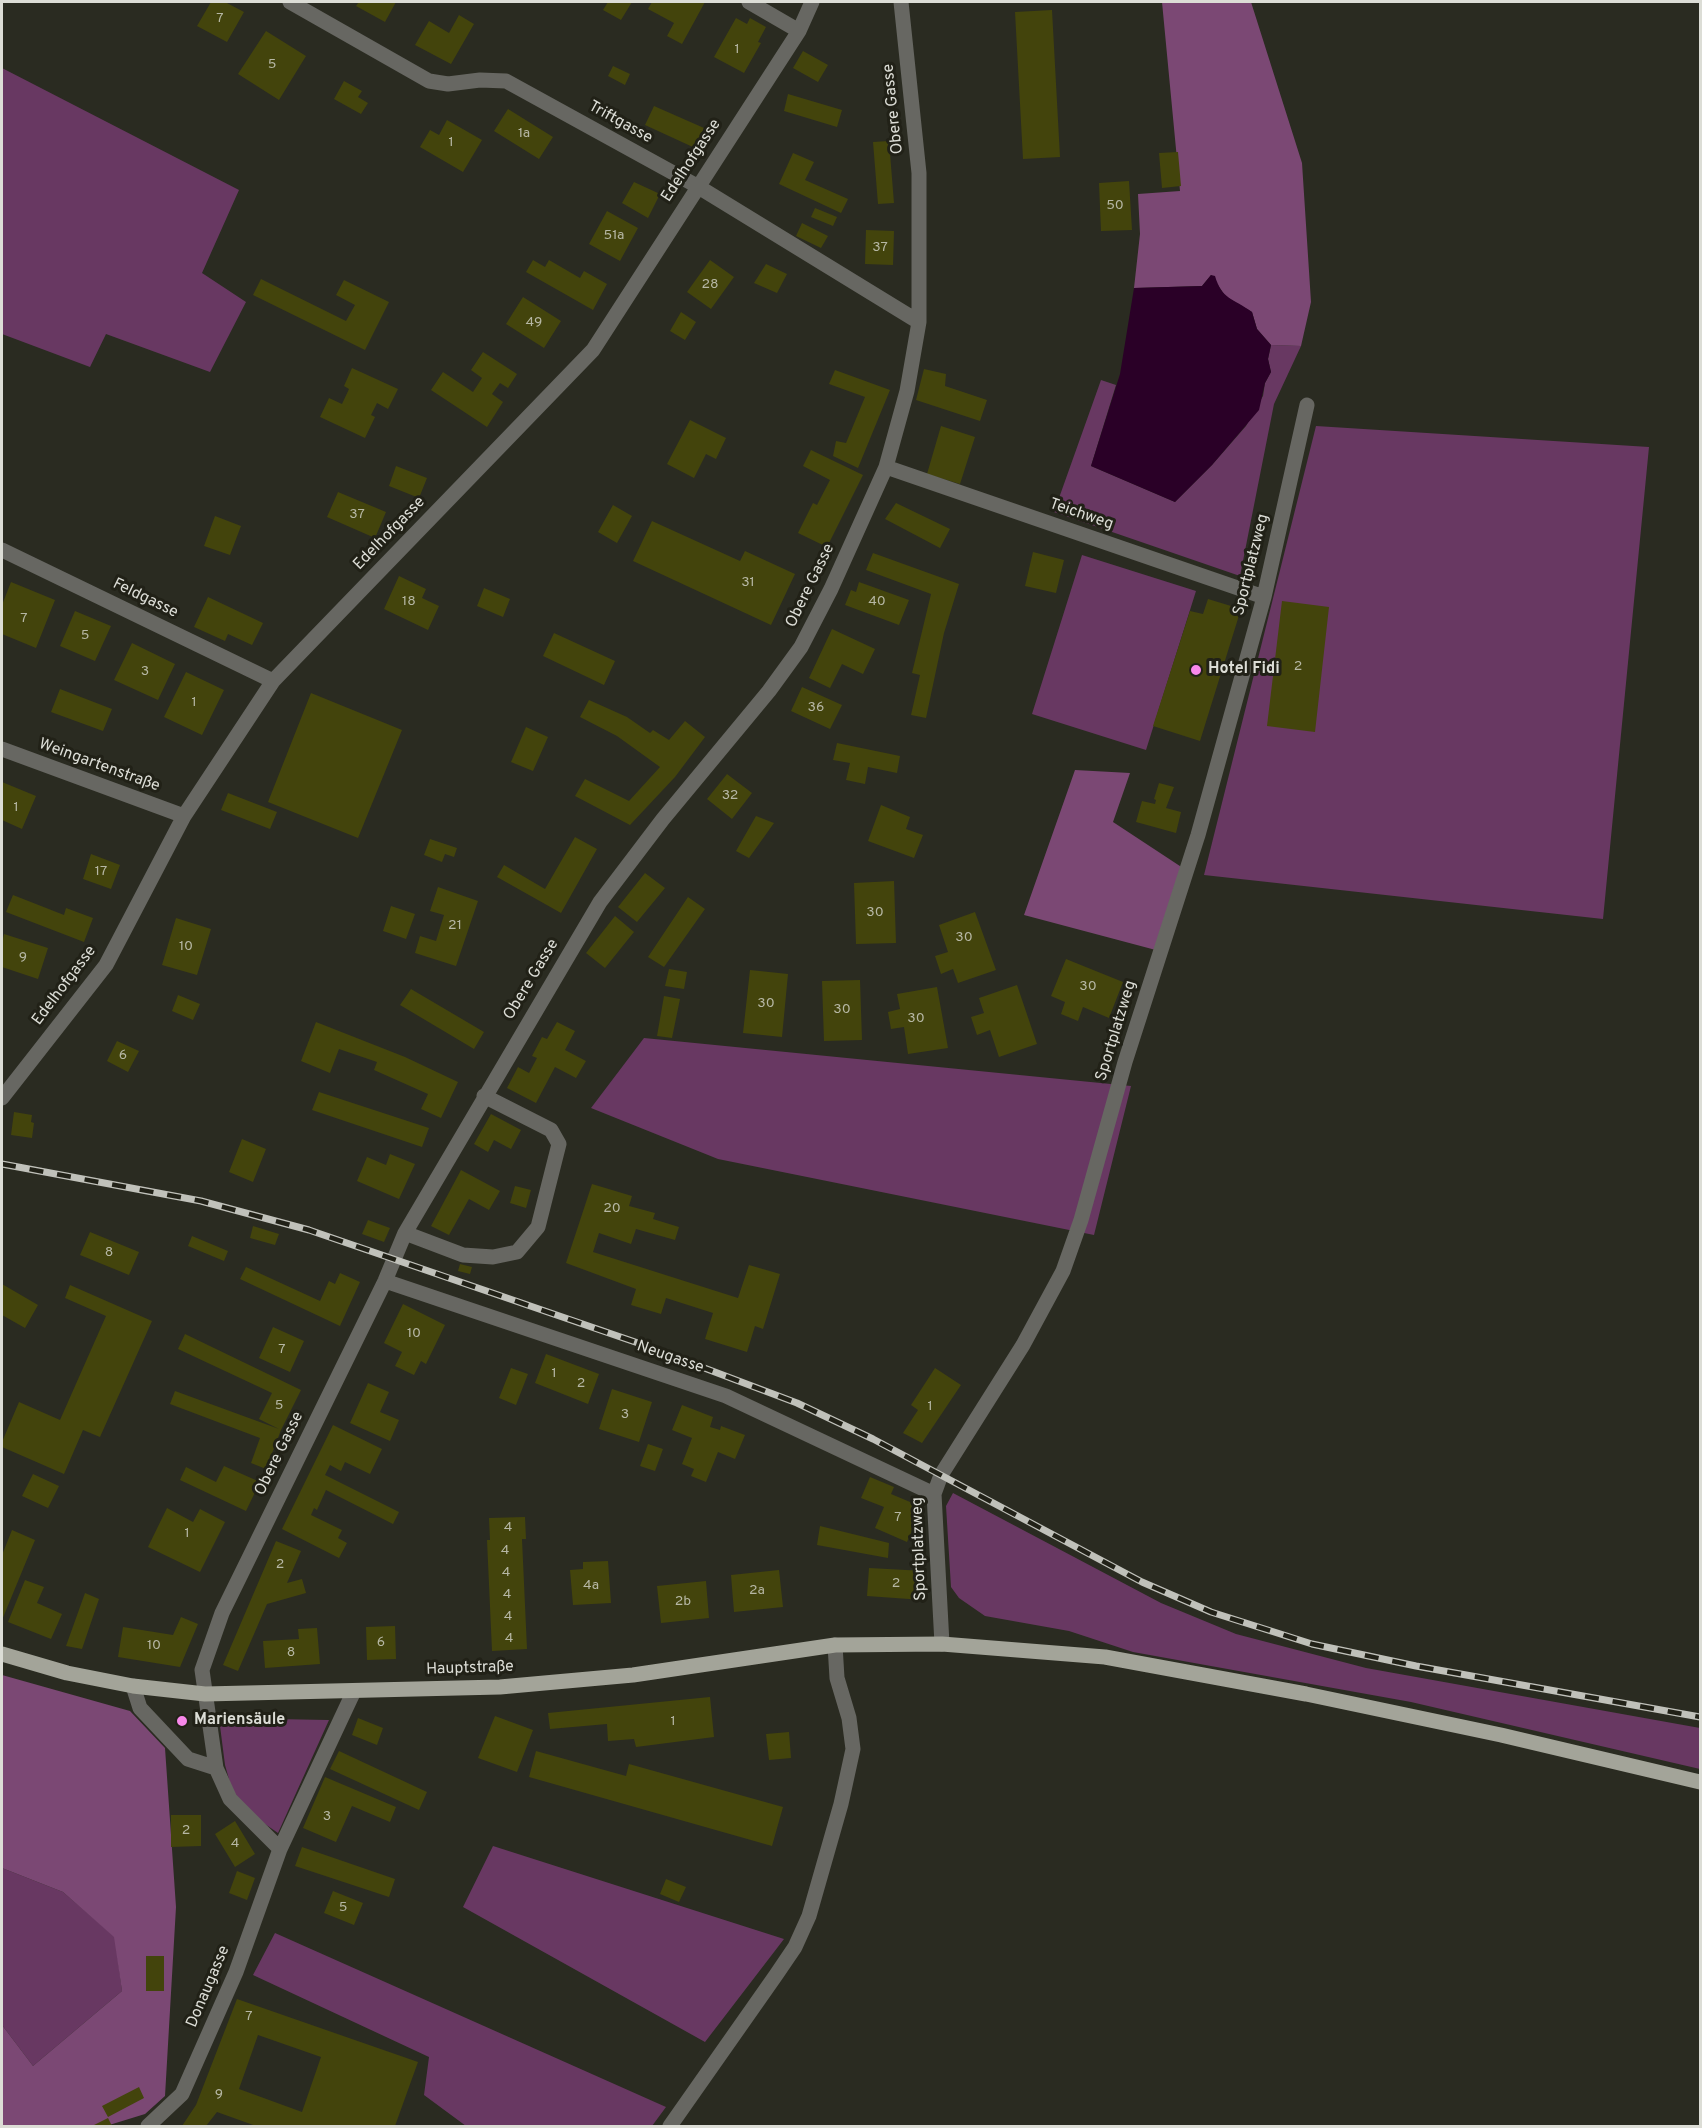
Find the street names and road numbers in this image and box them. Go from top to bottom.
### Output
street label: Obere Gasse [880,63,908,155]
street label: Triftgasse [585,98,655,148]
street label: Edelhofgasse [658,116,726,206]
street label: Edelhofgasse [350,493,430,575]
street label: Teichweg [1046,495,1116,535]
street label: Sportplatzweg [1230,512,1274,618]
street label: Obere Gasse [782,541,840,631]
street label: Feldgasse [109,575,181,623]
street label: Weingartenstraße [36,735,162,797]
street label: Obere Gasse [500,936,564,1024]
street label: Edelhofgasse [29,942,101,1030]
street label: Sportplatzweg [1093,978,1141,1084]
street label: Neugasse [634,1338,706,1378]
street label: Obere Gasse [251,1409,309,1499]
street label: Sportplatzweg [909,1497,931,1601]
street label: Hauptstraße [426,1658,514,1680]
street label: Donaugasse [183,1943,235,2031]

